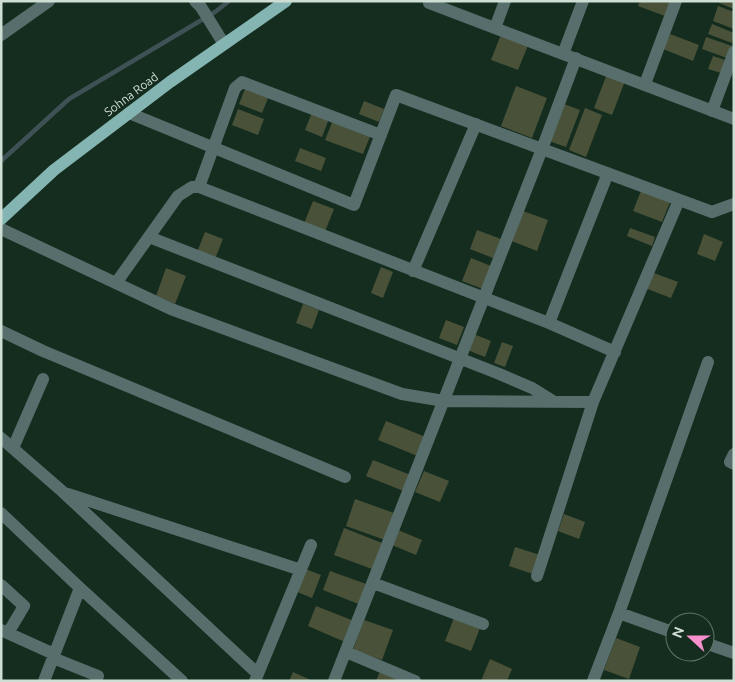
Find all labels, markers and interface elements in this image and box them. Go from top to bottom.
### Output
street label: Sohna Road [102,70,160,118]
north arrow [665,612,715,662]
text: N [669,625,687,640]

